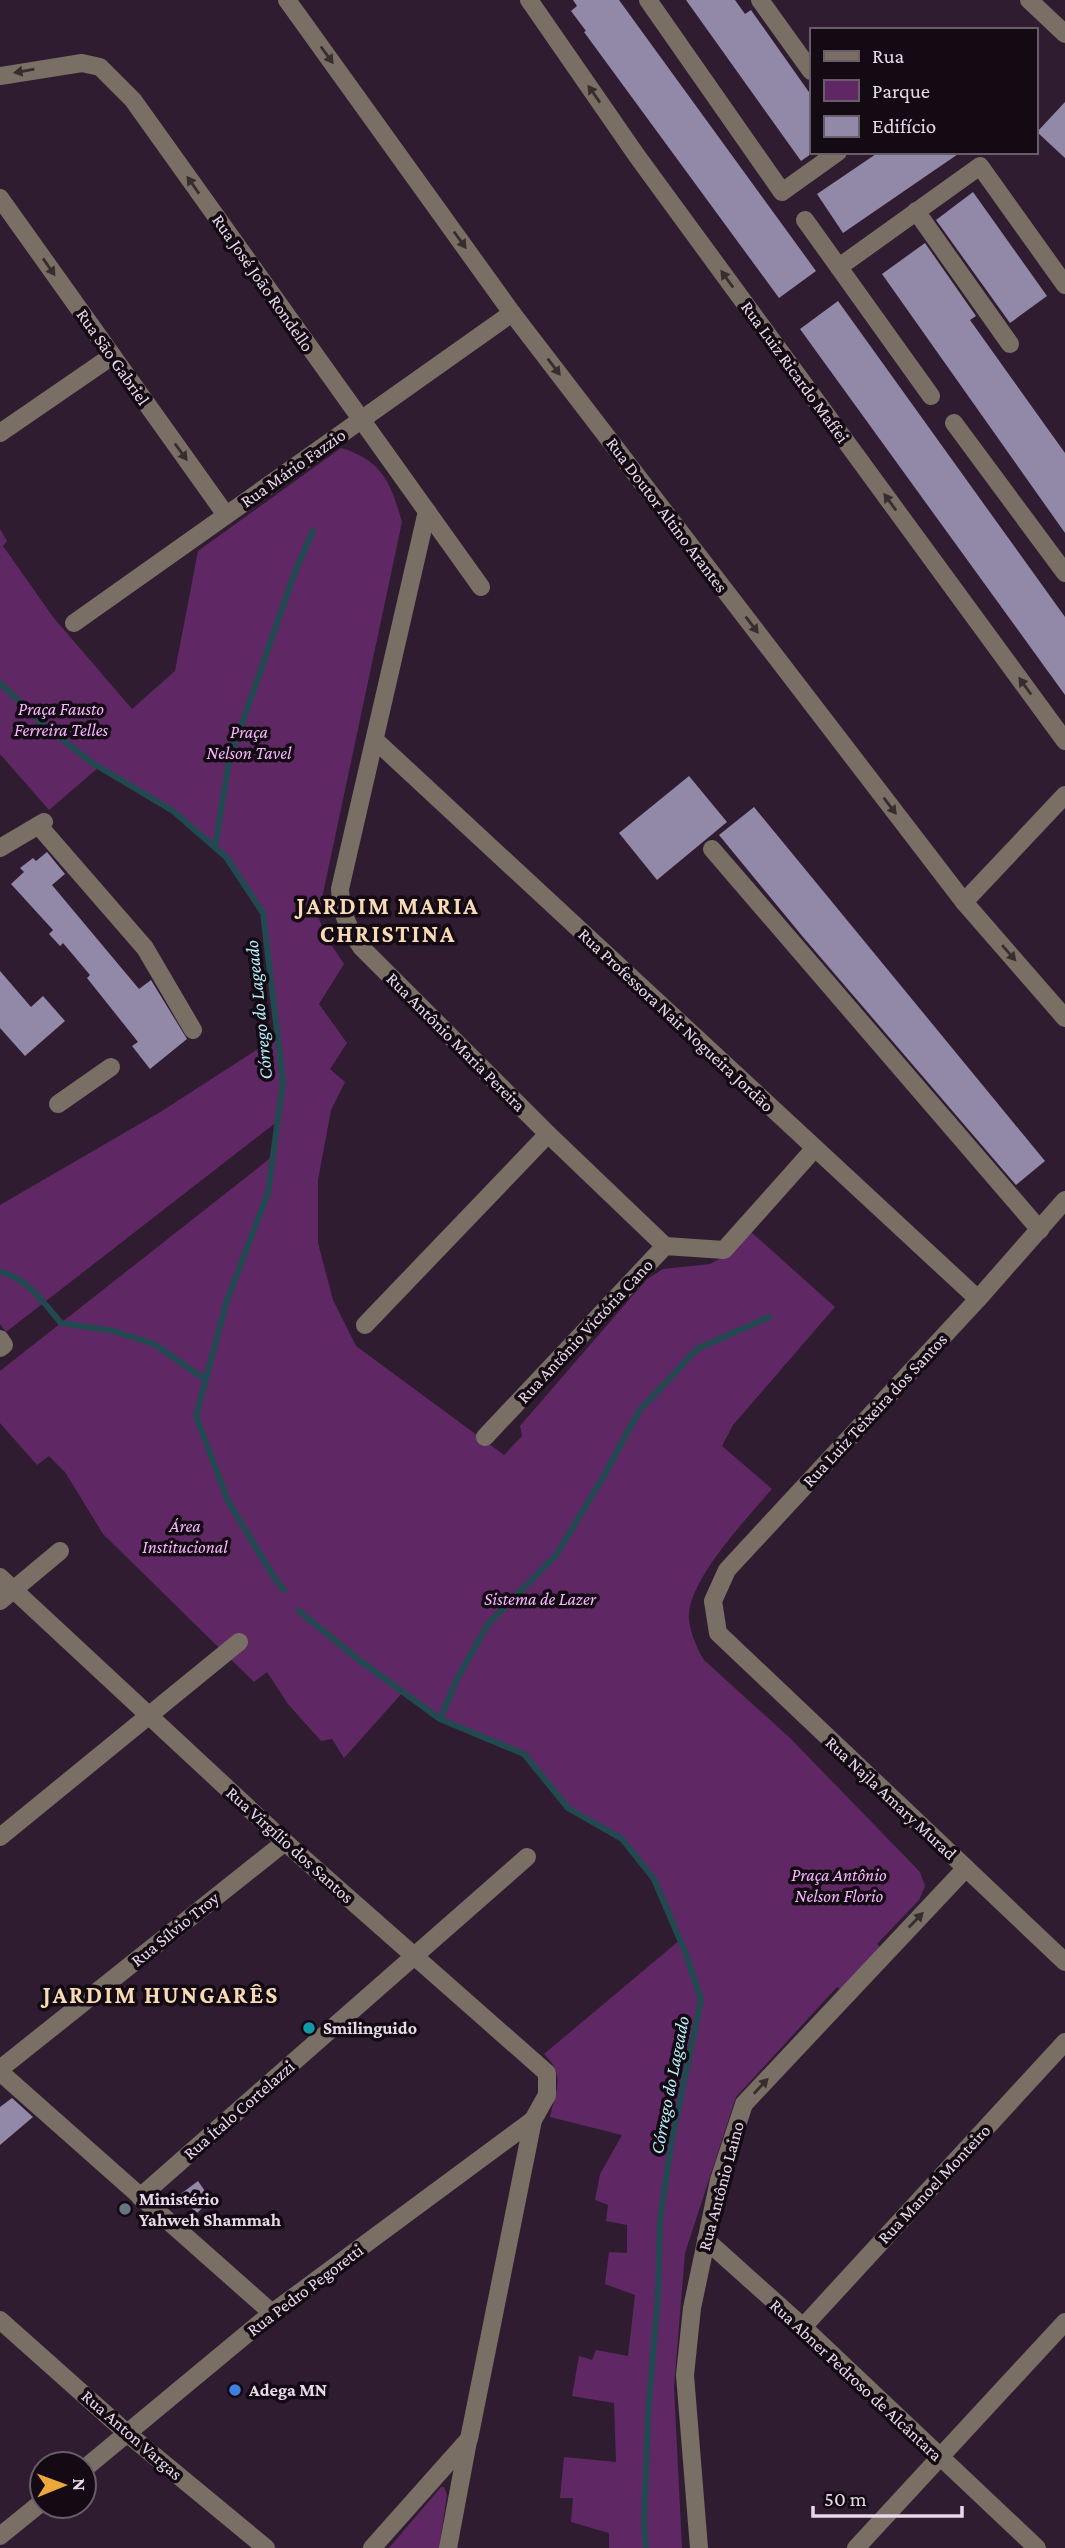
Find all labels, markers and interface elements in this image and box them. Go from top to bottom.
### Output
legend [810,28,1037,154]
text: Rua [872,44,905,68]
one-way arrow [320,46,334,64]
one-way arrow [13,66,35,77]
text: Parque [872,79,930,103]
one-way arrow [588,85,601,104]
text: Edifício [872,114,936,138]
one-way arrow [186,176,200,194]
street label: Rua José João Rondello [208,211,318,355]
one-way arrow [453,231,467,249]
one-way arrow [42,258,56,276]
one-way arrow [720,270,734,288]
street label: Rua Luiz Ricardo Maffei [737,297,853,447]
street label: Rua São Gabriel [72,305,154,409]
one-way arrow [546,358,560,376]
street label: Rua Mário Fazzio [237,424,349,512]
street label: Rua Doutor Altino Arantes [602,434,732,596]
one-way arrow [174,443,188,461]
one-way arrow [883,493,897,511]
one-way arrow [744,616,759,634]
one-way arrow [1017,677,1032,695]
park label: Praça Fausto Ferreira Telles [14,699,108,740]
park label: Praça Nelson Tavel [207,722,292,763]
one-way arrow [883,797,897,815]
district label: JARDIM MARIA CHRISTINA [293,892,480,947]
street label: Rua Professora Nair Nogueira Jordão [574,924,778,1116]
water label: Córrego do Lageado [241,939,276,1081]
one-way arrow [1001,944,1017,962]
street label: Rua Antônio Maria Pereira [382,968,530,1116]
street label: Rua Antônio Victória Cano [513,1255,657,1407]
street label: Rua Luiz Teixeira dos Santos [799,1329,951,1491]
park label: Área Institucional [142,1516,228,1557]
park label: Sistema de Lazer [484,1589,597,1609]
street label: Rua Najla Amary Murad [821,1732,961,1865]
street label: Rua Virgílio dos Santos [222,1783,358,1907]
park label: Praça Antônio Nelson Florio [791,1865,887,1906]
street label: Rua Sílvio Troy [127,1887,223,1971]
one-way arrow [908,1912,924,1929]
district label: JARDIM HUNGARÊS [40,1981,279,2008]
water label: Córrego do Lageado [646,2014,693,2156]
place label: Smilinguido [323,2018,417,2038]
marker: Smilinguido [301,2020,317,2036]
street label: Rua Ítalo Cortelazzi [179,2056,299,2164]
one-way arrow [753,2078,769,2095]
street label: Rua Antônio Laino [694,2119,748,2253]
street label: Rua Manoel Monteiro [874,2120,994,2248]
place label: Ministério Yahweh Shammah [139,2189,282,2230]
marker: Ministério Yahweh Shammah [117,2201,133,2217]
street label: Rua Pedro Pegoretti [243,2240,367,2340]
street label: Rua Abner Pedroso de Alcântara [766,2295,946,2465]
place label: Adega MN [248,2380,327,2400]
marker: Adega MN [227,2382,243,2398]
street label: Rua Anton Vargas [78,2386,186,2484]
north arrow [28,2450,98,2520]
scale bar [813,2474,962,2518]
text: N [69,2478,90,2491]
text: 50 m [824,2487,867,2511]

